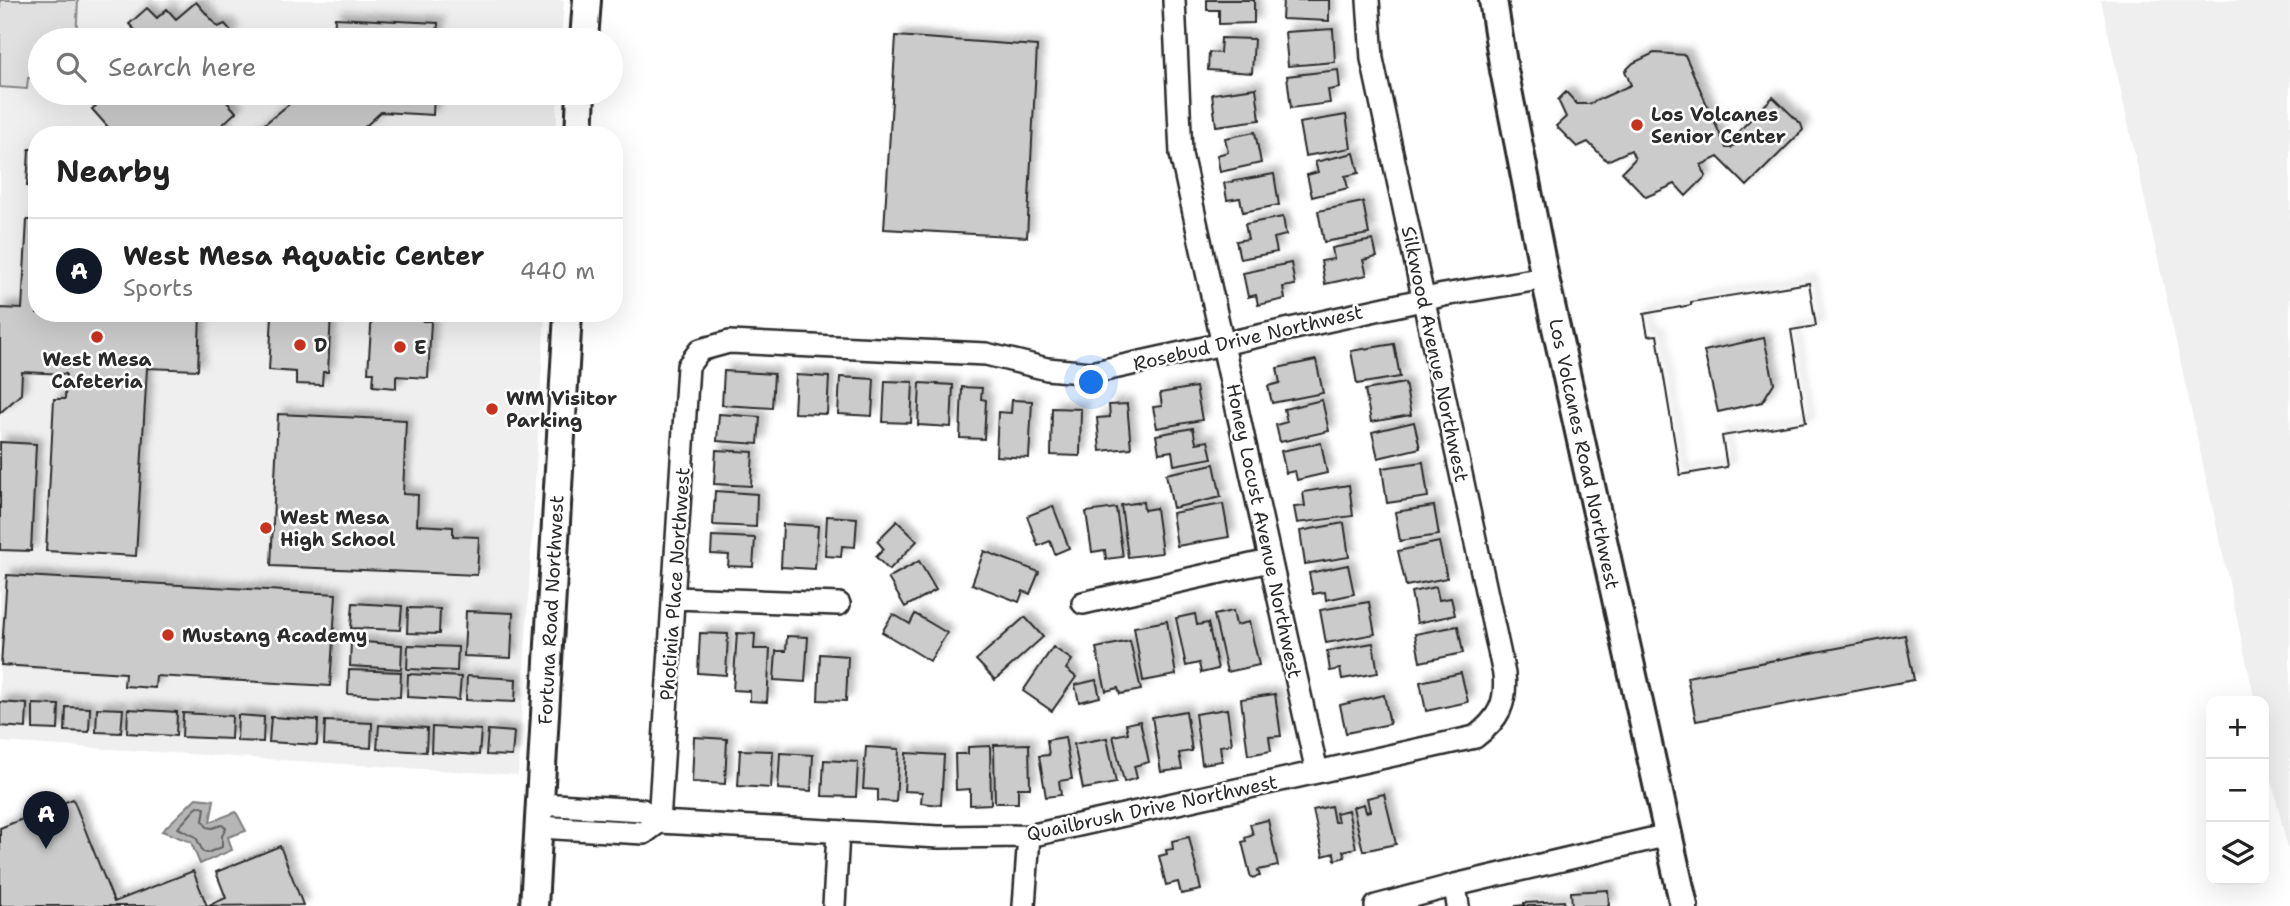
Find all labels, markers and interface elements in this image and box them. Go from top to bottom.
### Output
search box [28,28,623,105]
icon: search [52,48,90,86]
text: Search here [108,49,257,84]
place label: Los Volcanes Senior Center [1651,102,1786,149]
marker: Los Volcanes Senior Center [1629,117,1645,133]
text: Nearby [56,151,171,192]
street label: Silkwood Avenue Northwest [1396,224,1474,484]
text: West Mesa Aquatic Center [123,238,484,273]
text: A [70,256,88,286]
text: 440 m [520,256,595,286]
text: Sports [123,273,194,303]
street label: Rosebud Drive Northwest [1131,299,1365,377]
street label: Los Volcanes Road Northwest [1543,316,1625,592]
marker: West Mesa Cafeteria [89,329,105,345]
place label: D [314,333,327,358]
place label: E [414,335,427,360]
marker: D [292,337,308,353]
marker: E [392,339,408,355]
place label: West Mesa Cafeteria [42,347,152,394]
your location [1074,365,1108,399]
street label: Honey Locust Avenue Northwest [1221,381,1307,681]
place label: WM Visitor Parking [506,386,617,433]
marker: WM Visitor Parking [484,401,500,417]
street label: Photinia Place Northwest [654,466,696,702]
street label: Fortuna Road Northwest [533,495,569,725]
place label: West Mesa High School [280,505,396,552]
marker: West Mesa High School [258,520,274,536]
place label: Mustang Academy [182,623,367,648]
marker: Mustang Academy [160,627,176,643]
map controls [2206,696,2269,885]
button: + [2206,696,2269,759]
button: − [2206,759,2269,822]
street label: Quailbrush Drive Northwest [1024,769,1280,847]
pin: A [23,791,69,849]
button: layers [2206,822,2269,885]

